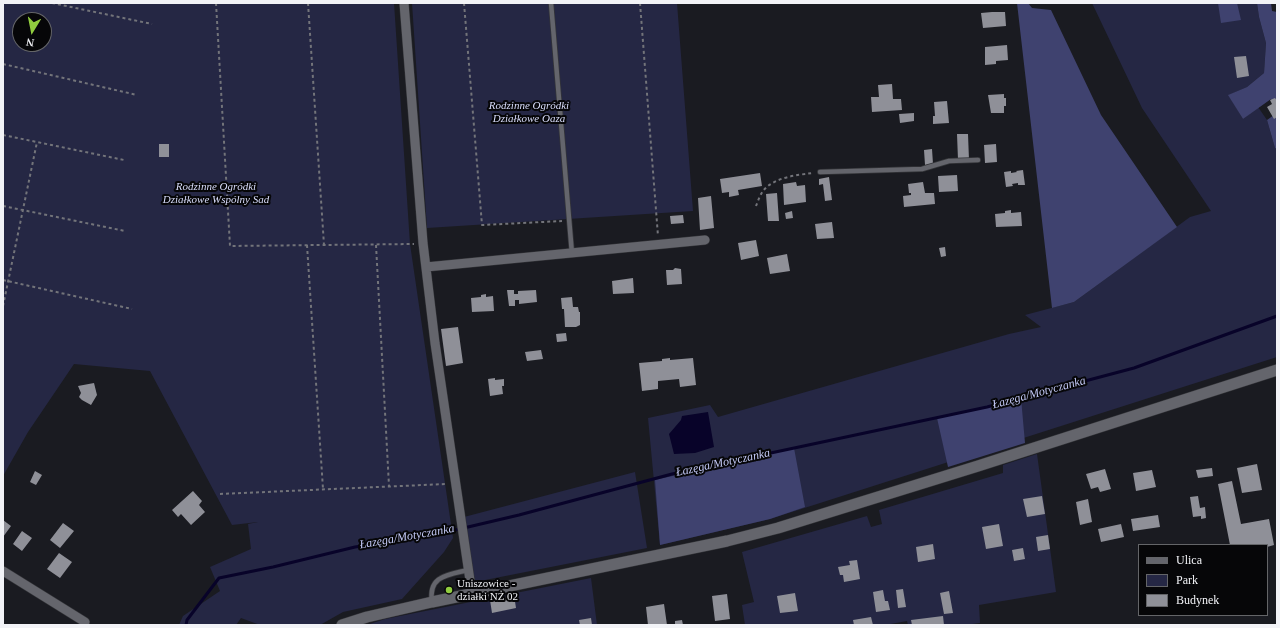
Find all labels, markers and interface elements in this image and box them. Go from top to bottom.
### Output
north arrow [12,12,52,52]
text: N [25,36,35,49]
park label: Rodzinne Ogródki Działkowe Oaza [489,99,569,125]
park label: Rodzinne Ogródki Działkowe Wspólny Sad [163,180,269,206]
water label: Łazęga/Motyczanka [991,374,1087,412]
water label: Łazęga/Motyczanka [675,446,771,480]
water label: Łazęga/Motyczanka [358,522,456,552]
legend [1138,544,1268,616]
text: Ulica [1176,553,1202,567]
text: Park [1176,573,1198,587]
place label: Uniszowice - działki NŻ 02 [457,577,518,603]
marker: Uniszowice - działki NŻ 02 [444,585,454,595]
text: Budynek [1176,593,1219,607]

